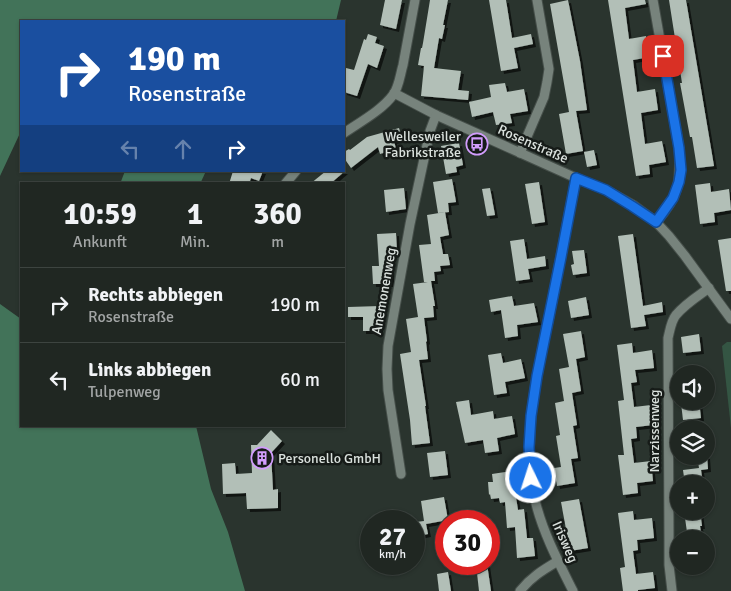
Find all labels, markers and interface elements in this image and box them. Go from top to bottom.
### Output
pin [642,35,684,77]
text: 190 m [128,37,221,80]
icon: right [45,40,110,105]
icon: arrive [649,42,677,70]
text: Rosenstraße [128,80,246,107]
street label: Rosenstraße [495,121,571,167]
place label: Wellesweiler Fabrikstraße [385,128,462,161]
bus stop icon: Wellesweiler Fabrikstraße [465,132,489,156]
icon: left [116,135,144,163]
icon: ahead [169,135,197,163]
icon: right [222,135,250,163]
text: 10:59 [63,196,137,233]
text: 1 [187,196,203,233]
text: 360 [253,196,302,233]
text: Ankunft [73,232,127,252]
text: Min. [180,232,210,252]
text: m [271,232,284,252]
street label: Anemonenweg [368,246,400,336]
text: Rechts abbiegen [88,283,223,307]
icon: right [45,291,73,319]
text: 190 m [270,293,320,317]
text: Rosenstraße [88,307,174,327]
text: Links abbiegen [88,358,211,382]
map controls [670,365,715,575]
button: sound [670,365,715,410]
icon: left [45,366,73,394]
text: 60 m [280,368,320,392]
text: Tulpenweg [88,382,161,402]
street label: Narzissenweg [646,390,663,472]
button: layers [670,420,715,465]
building icon: Personello GmbH [250,446,274,470]
place label: Personello GmbH [278,450,381,467]
position arrow [504,451,556,503]
button: + [670,475,715,520]
speed limit sign: 30 [435,510,500,575]
street label: Irisweg [548,519,582,565]
text: 27 [379,521,406,552]
button: − [670,530,715,575]
text: km/h [379,547,406,562]

